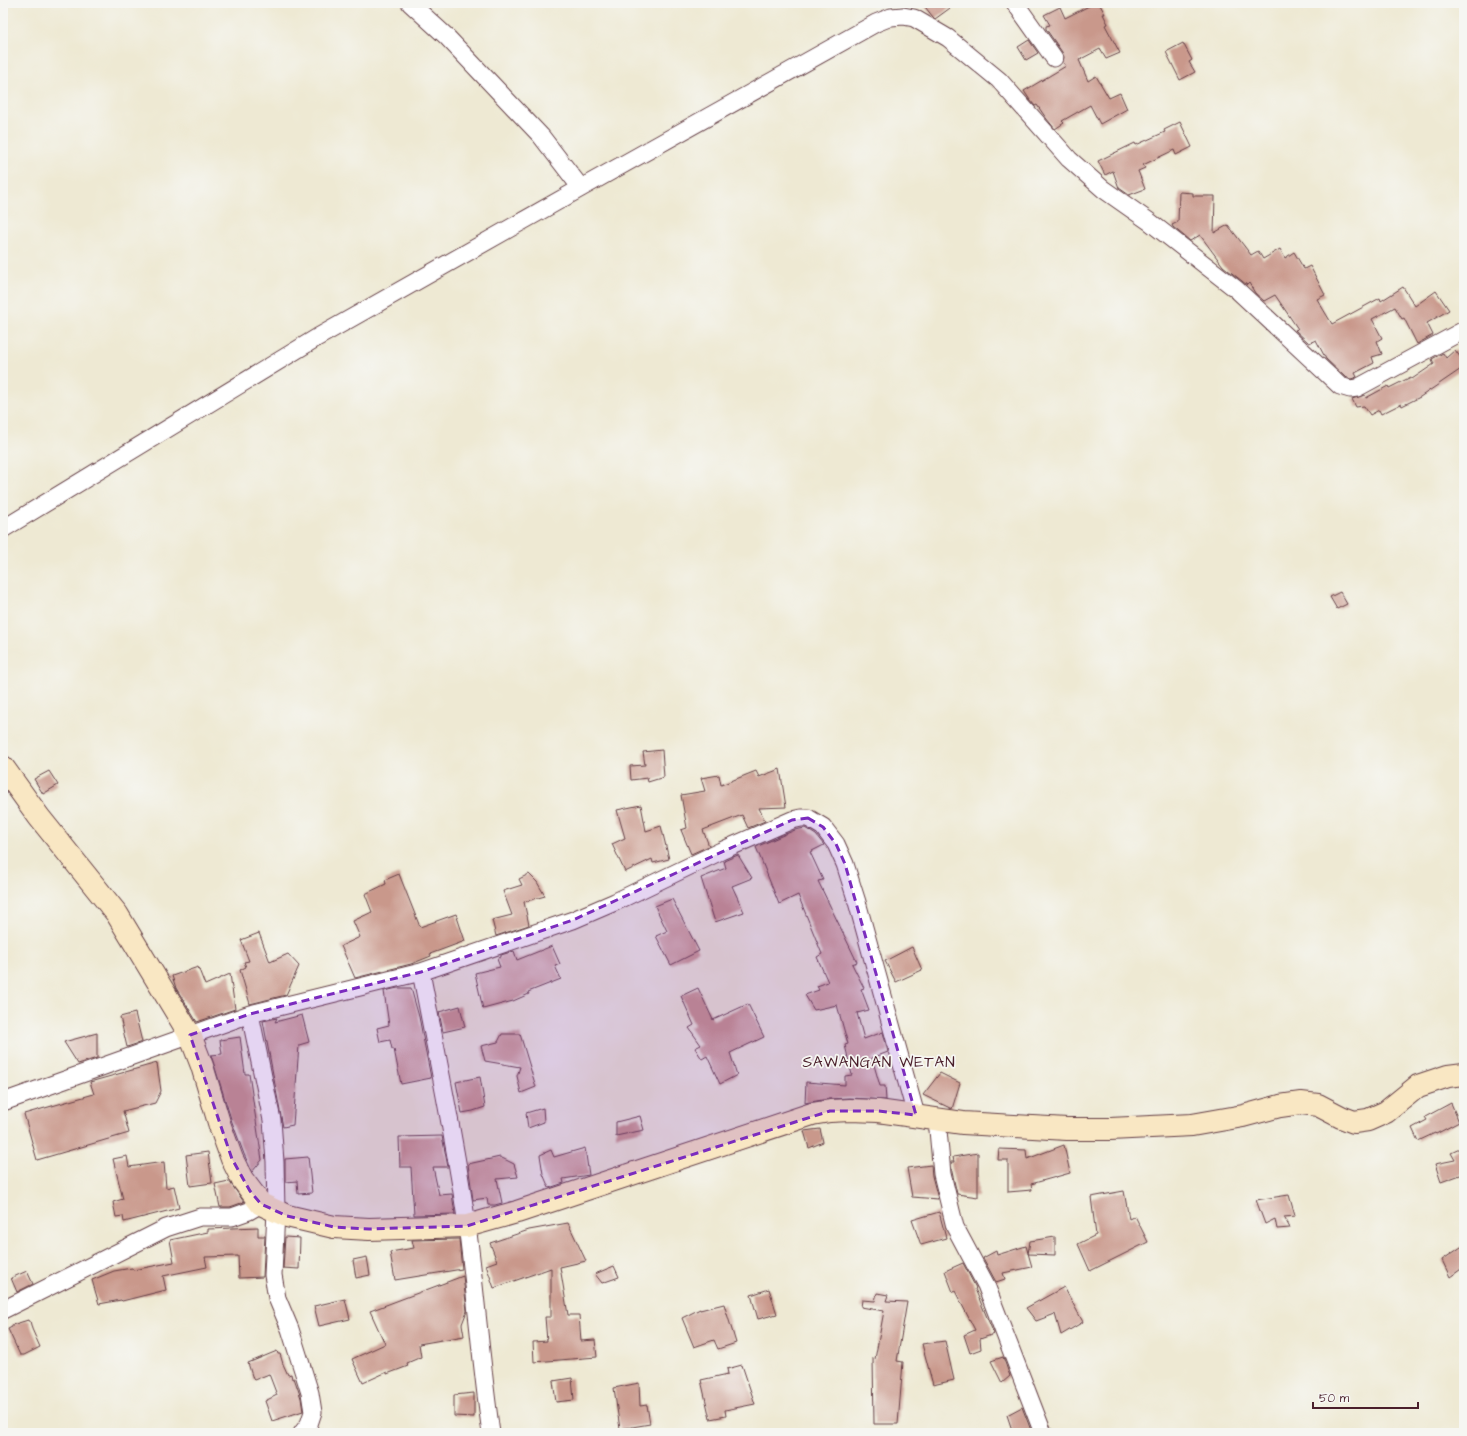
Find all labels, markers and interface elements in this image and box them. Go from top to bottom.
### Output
district label: SAWANGAN WETAN [802,1052,956,1073]
scale bar [1313,1384,1418,1410]
text: 50 m [1319,1390,1350,1407]

